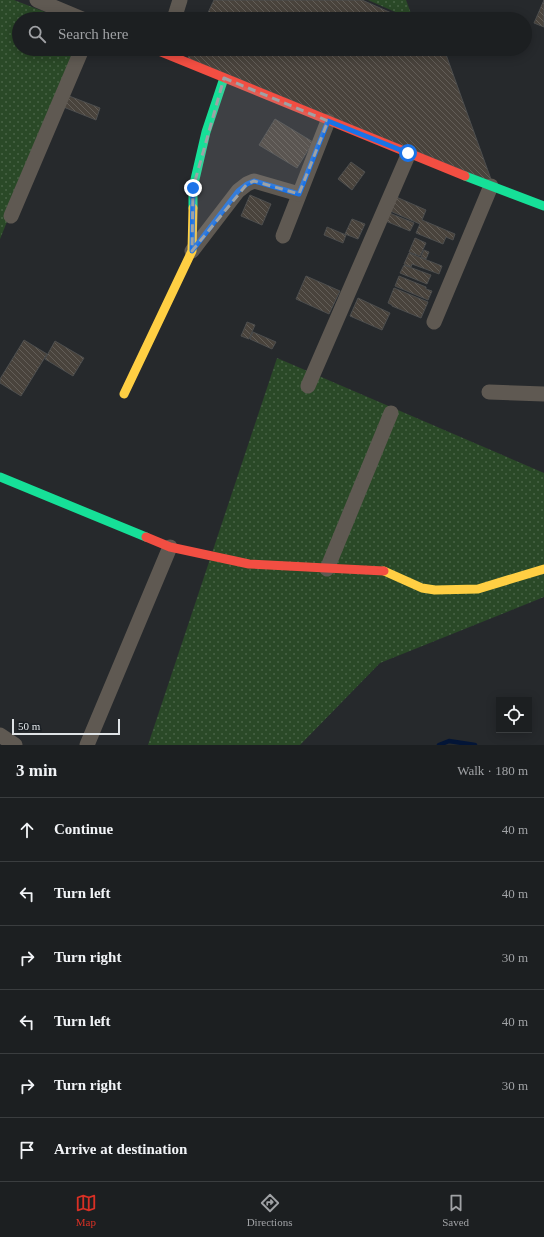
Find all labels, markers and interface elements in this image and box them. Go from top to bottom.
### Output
search box [12,12,532,56]
icon: search [26,23,48,45]
text: Search here [58,26,128,42]
route start [399,144,417,162]
route end [184,179,202,197]
map controls [496,697,532,733]
button: locate [496,697,532,733]
scale bar [12,717,120,736]
text: 50 m [18,720,40,732]
text: 3 min [16,761,57,780]
text: Walk · 180 m [457,763,528,778]
icon: ahead [16,819,38,841]
text: Continue [54,821,113,837]
text: 40 m [502,822,528,837]
icon: left [16,883,38,905]
text: Turn left [54,885,111,901]
text: 40 m [502,886,528,901]
icon: right [16,947,38,969]
text: Turn right [54,949,121,965]
text: 30 m [502,950,528,965]
icon: left [16,1011,38,1033]
text: Turn left [54,1013,111,1029]
text: 40 m [502,1014,528,1029]
icon: right [16,1075,38,1097]
text: Turn right [54,1077,121,1093]
text: 30 m [502,1078,528,1093]
icon: arrive [16,1139,38,1161]
text: Arrive at destination [54,1141,187,1157]
tab: Map [75,1192,97,1228]
tab: Directions [247,1192,292,1228]
tab: Saved [442,1192,469,1228]

